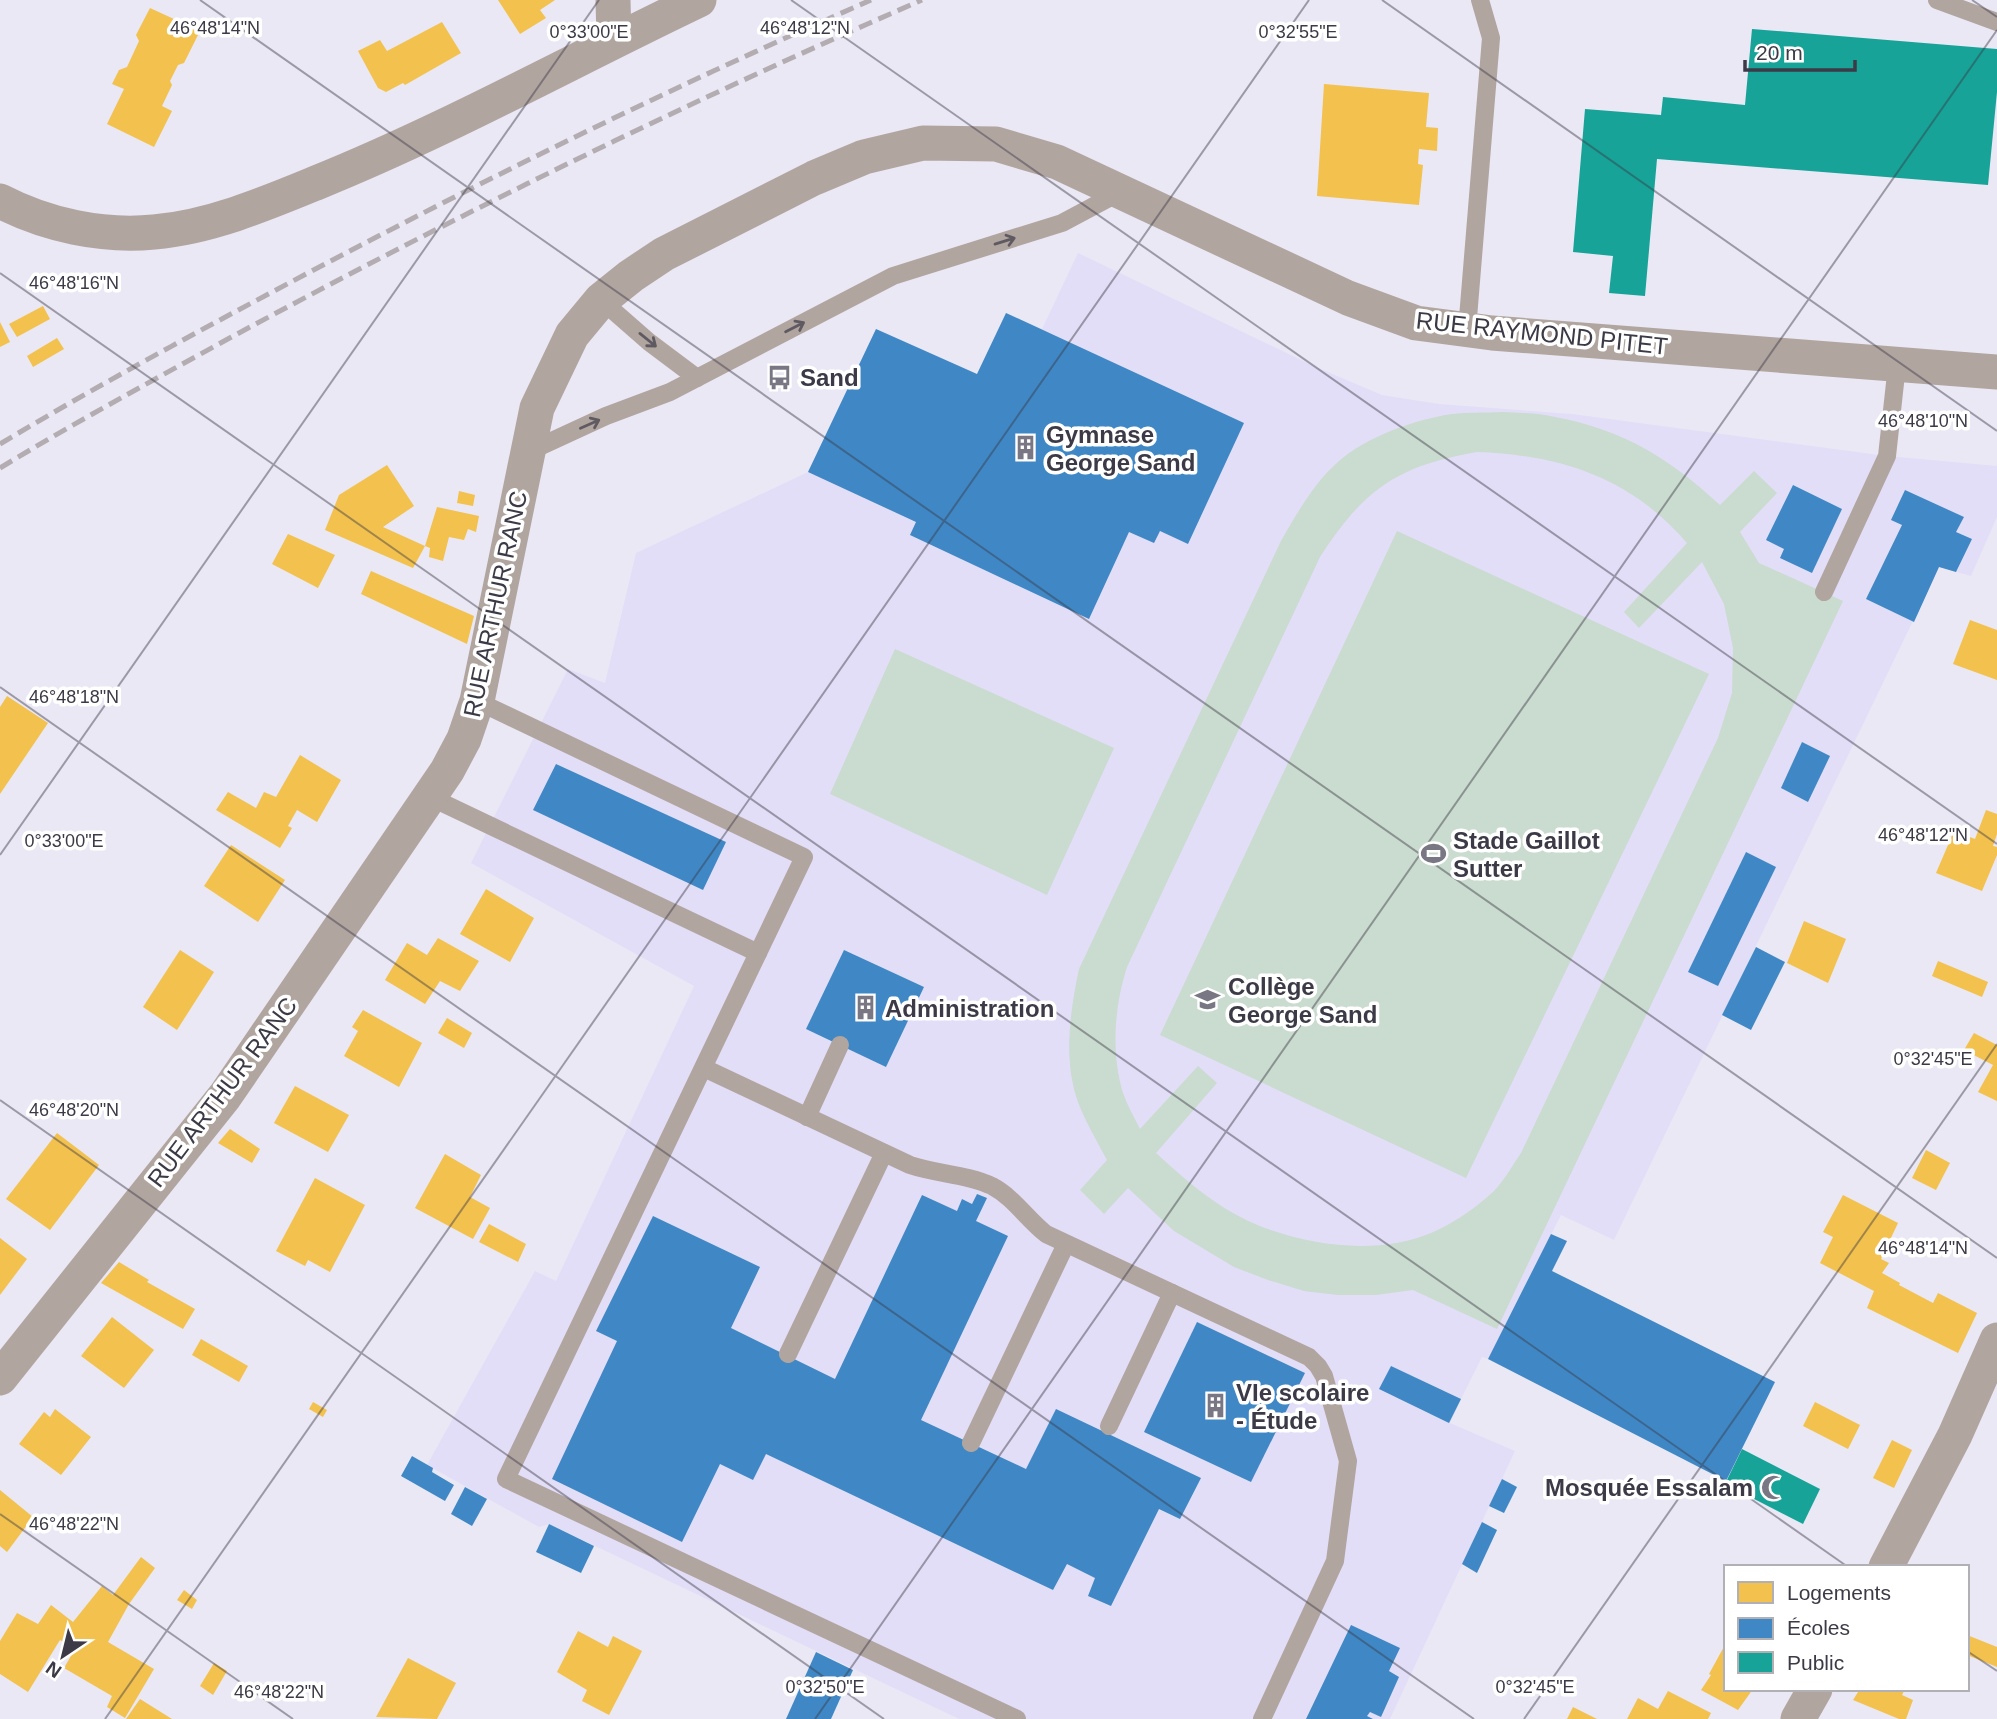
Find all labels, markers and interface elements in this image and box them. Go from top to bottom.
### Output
text: 46°48'14"N [170,18,260,38]
text: 46°48'12"N [760,18,850,38]
text: 0°33'00"E [549,22,629,42]
text: 0°32'55"E [1258,22,1338,42]
scale bar [1745,28,1855,72]
text: 20 m [1756,41,1803,64]
one-way arrow [994,233,1016,246]
text: 46°48'16"N [29,273,119,293]
street label: RUE RAYMOND PITET [1415,306,1670,360]
one-way arrow [784,319,805,333]
one-way arrow [639,332,657,348]
bus stop icon: Sand [766,363,794,391]
place label: Sand [800,364,859,391]
text: 46°48'10"N [1878,411,1968,431]
one-way arrow [579,416,600,430]
place label: Gymnase George Sand [1046,421,1195,476]
building icon: Gymnase George Sand [1012,434,1040,462]
street label: RUE ARTHUR RANC [458,489,532,719]
text: 46°48'18"N [29,687,119,707]
text: 46°48'12"N [1878,825,1968,845]
place label: Stade Gaillot Sutter [1453,827,1600,882]
text: 0°33'00"E [24,831,104,851]
sports icon: Stade Gaillot Sutter [1419,840,1447,868]
place label: Collège George Sand [1228,973,1377,1028]
school or university icon: Collège George Sand [1194,986,1222,1014]
street label: RUE ARTHUR RANC [142,992,302,1192]
building icon: Administration [851,994,879,1022]
place label: Administration [885,995,1054,1022]
text: 0°32'45"E [1893,1049,1973,1069]
text: 46°48'20"N [29,1100,119,1120]
text: 46°48'14"N [1878,1238,1968,1258]
place label: VIe scolaire - Étude [1236,1379,1369,1434]
building icon: VIe scolaire - Étude [1202,1392,1230,1420]
mosque icon: Mosquée Essalam [1759,1473,1787,1501]
place label: Mosquée Essalam [1545,1474,1753,1501]
text: 46°48'22"N [29,1514,119,1534]
legend [1724,1565,1969,1691]
text: Logements [1787,1581,1891,1604]
text: Écoles [1787,1616,1850,1639]
north arrow [28,1621,98,1691]
text: Public [1787,1651,1844,1674]
text: N [42,1657,65,1682]
text: 0°32'50"E [785,1677,865,1697]
text: 0°32'45"E [1495,1677,1575,1697]
text: 46°48'22"N [234,1682,324,1702]

